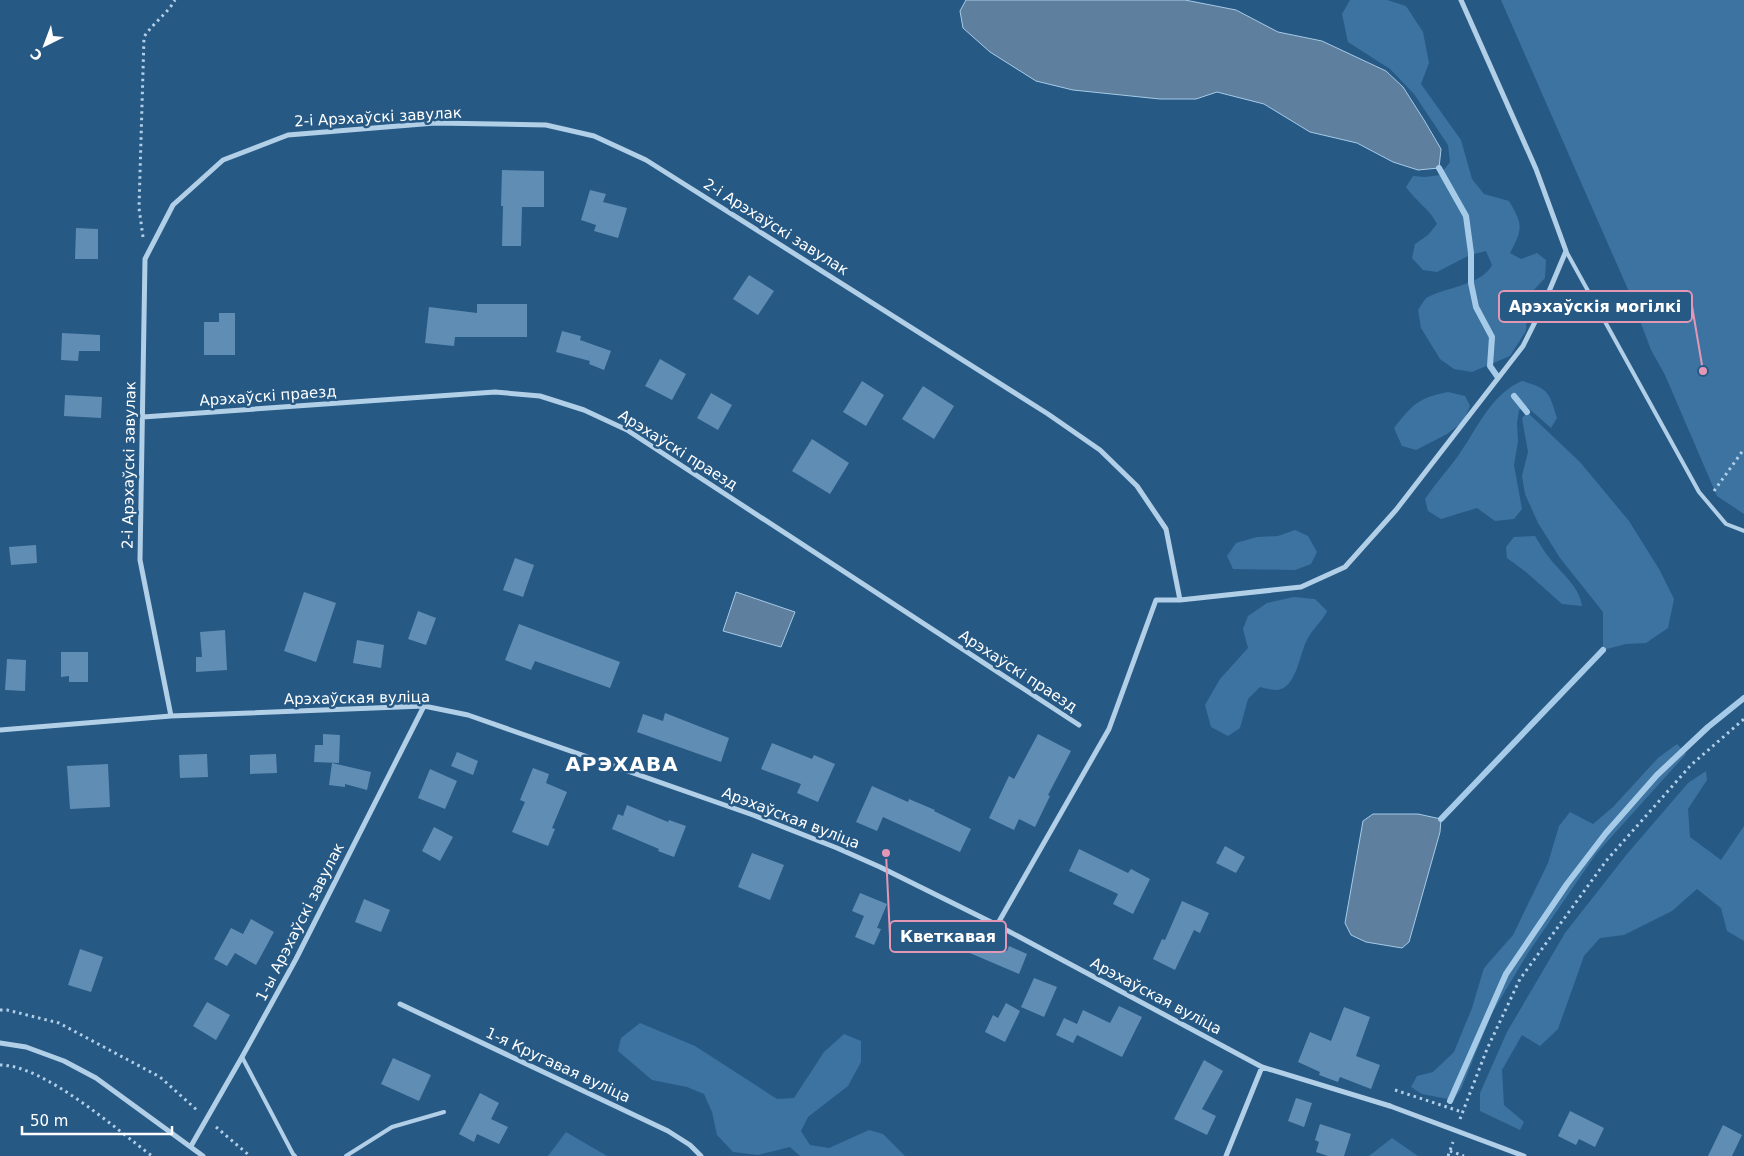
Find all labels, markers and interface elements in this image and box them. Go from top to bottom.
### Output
north arrow [20,20,70,70]
text: С [27,45,45,64]
street label: 2-і Арэхаўскі завулак [294,104,462,130]
street label: 2-і Арэхаўскі завулак [700,175,852,279]
callout: Арэхаўскія могілкі [1499,291,1692,322]
text: Арэхаўскія могілкі [1509,297,1681,316]
street label: 2-і Арэхаўскі завулак [119,381,139,549]
street label: Арэхаўскі праезд [199,382,337,410]
street label: Арэхаўскі праезд [615,406,741,494]
street label: Арэхаўскі праезд [956,626,1080,716]
street label: Арэхаўская вуліца [284,688,430,708]
district label: АРЭХАВА [565,752,679,776]
street label: Арэхаўская вуліца [720,783,862,853]
street label: 1-ы Арэхаўскі завулак [252,840,348,1004]
callout: Кветкавая [890,921,1006,952]
text: Кветкавая [900,927,996,946]
street label: Арэхаўская вуліца [1087,954,1225,1038]
street label: 1-я Кругавая вуліца [483,1024,633,1106]
scale bar [22,1104,172,1136]
text: 50 m [30,1112,68,1130]

